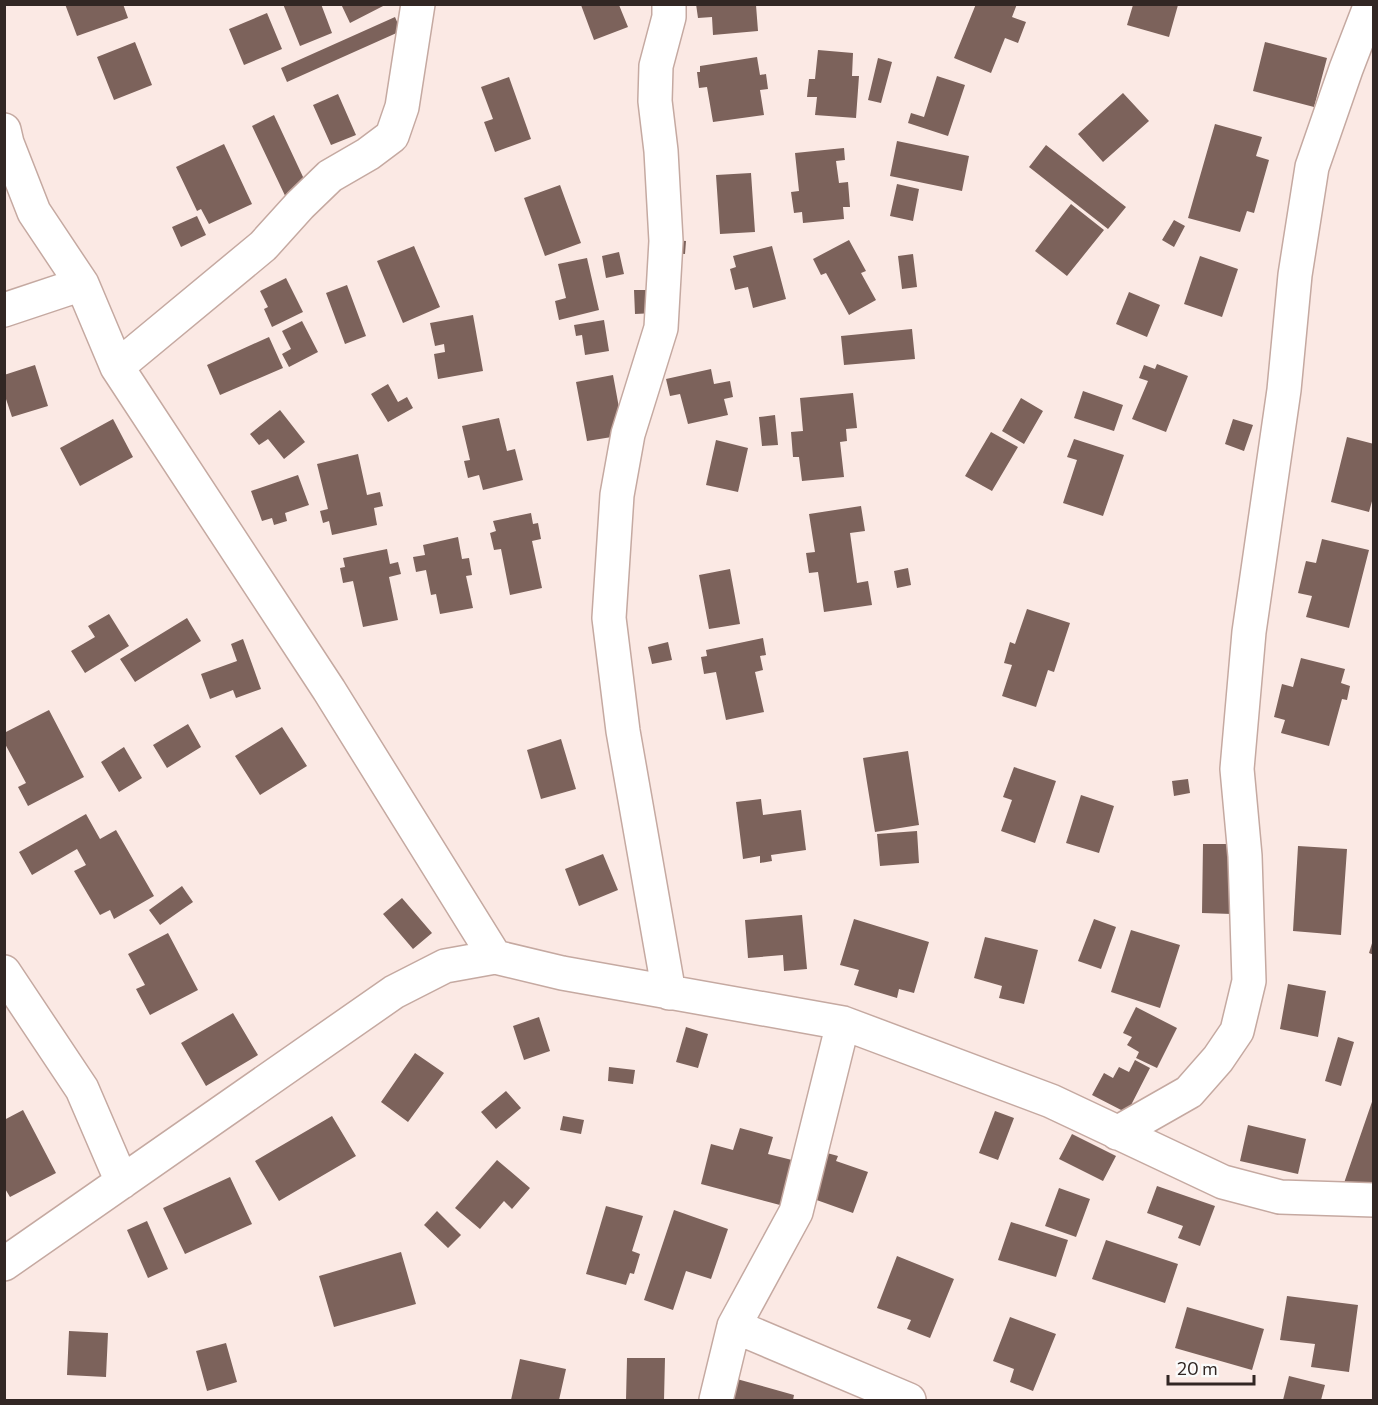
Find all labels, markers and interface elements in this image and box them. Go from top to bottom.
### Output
scale bar [1168,1348,1254,1386]
text: 20 m [1177,1357,1218,1379]

